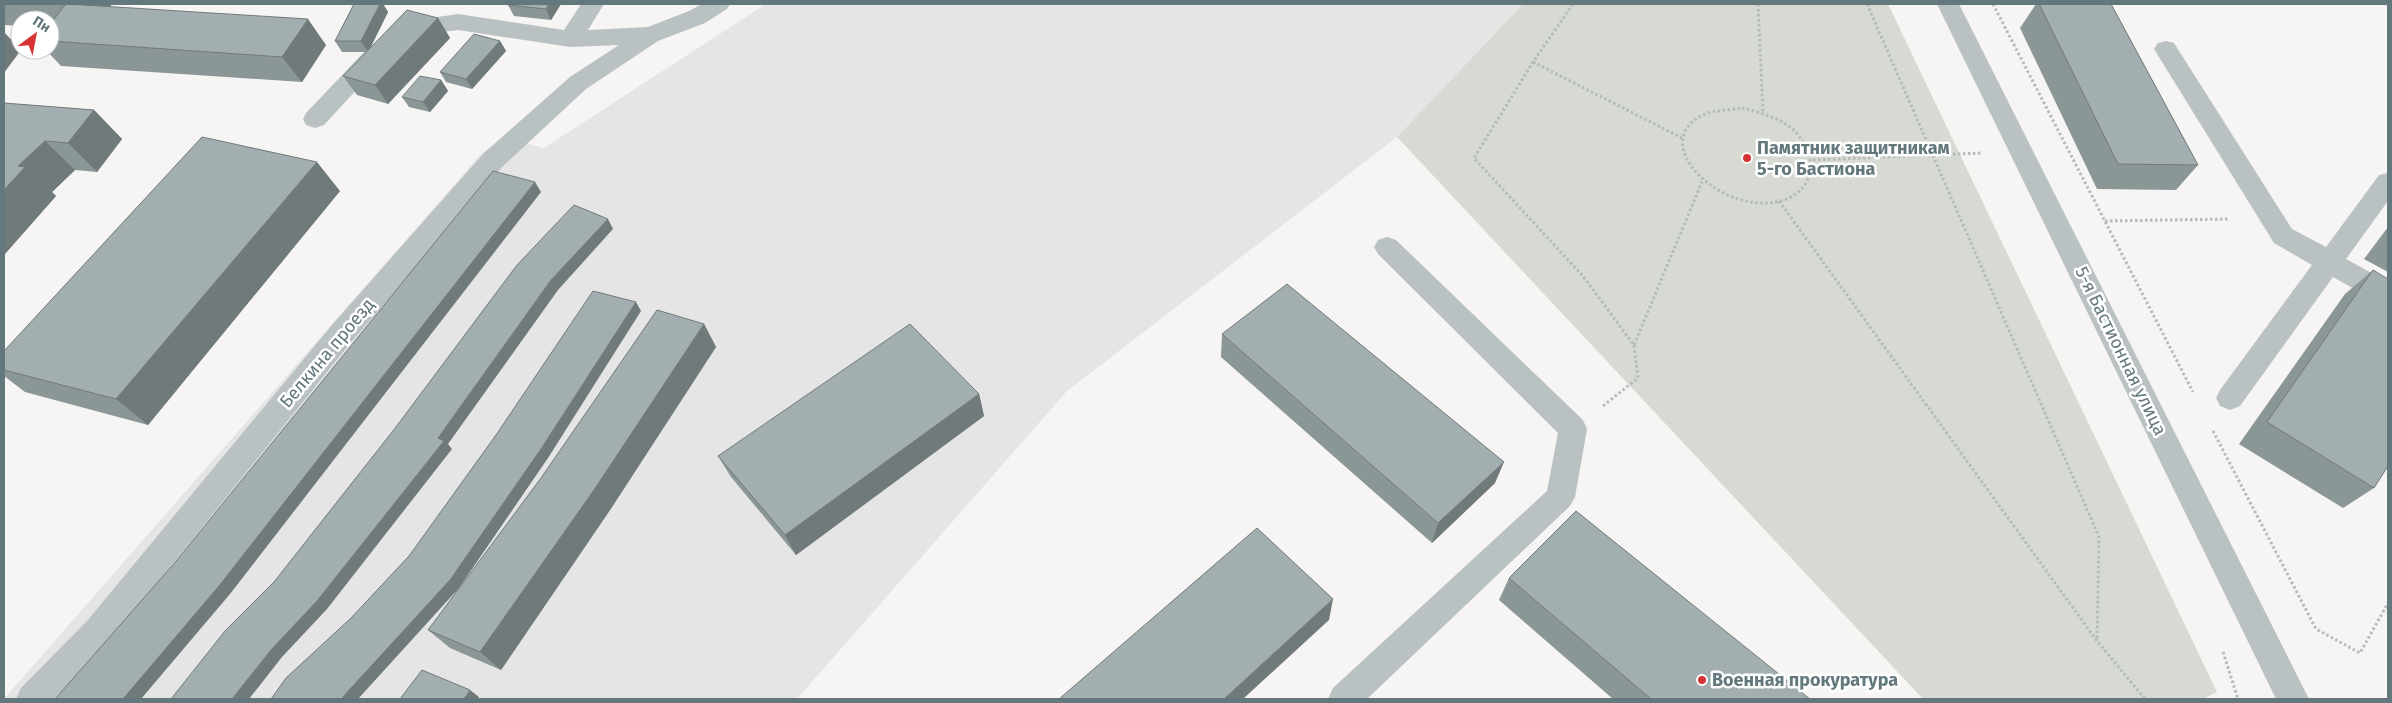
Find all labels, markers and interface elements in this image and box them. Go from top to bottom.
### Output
north arrow [10,10,60,60]
text: Пн [30,13,54,36]
place label: Памятник защитникам 5-го Бастиона [1757,137,1950,180]
marker: Памятник защитникам 5-го Бастиона [1741,152,1753,164]
street label: 5-я Бастионная улица [2071,263,2171,439]
street label: Белкина проезд [275,294,379,412]
place label: Военная прокуратура [1712,669,1898,691]
marker: Военная прокуратура [1696,674,1708,686]

